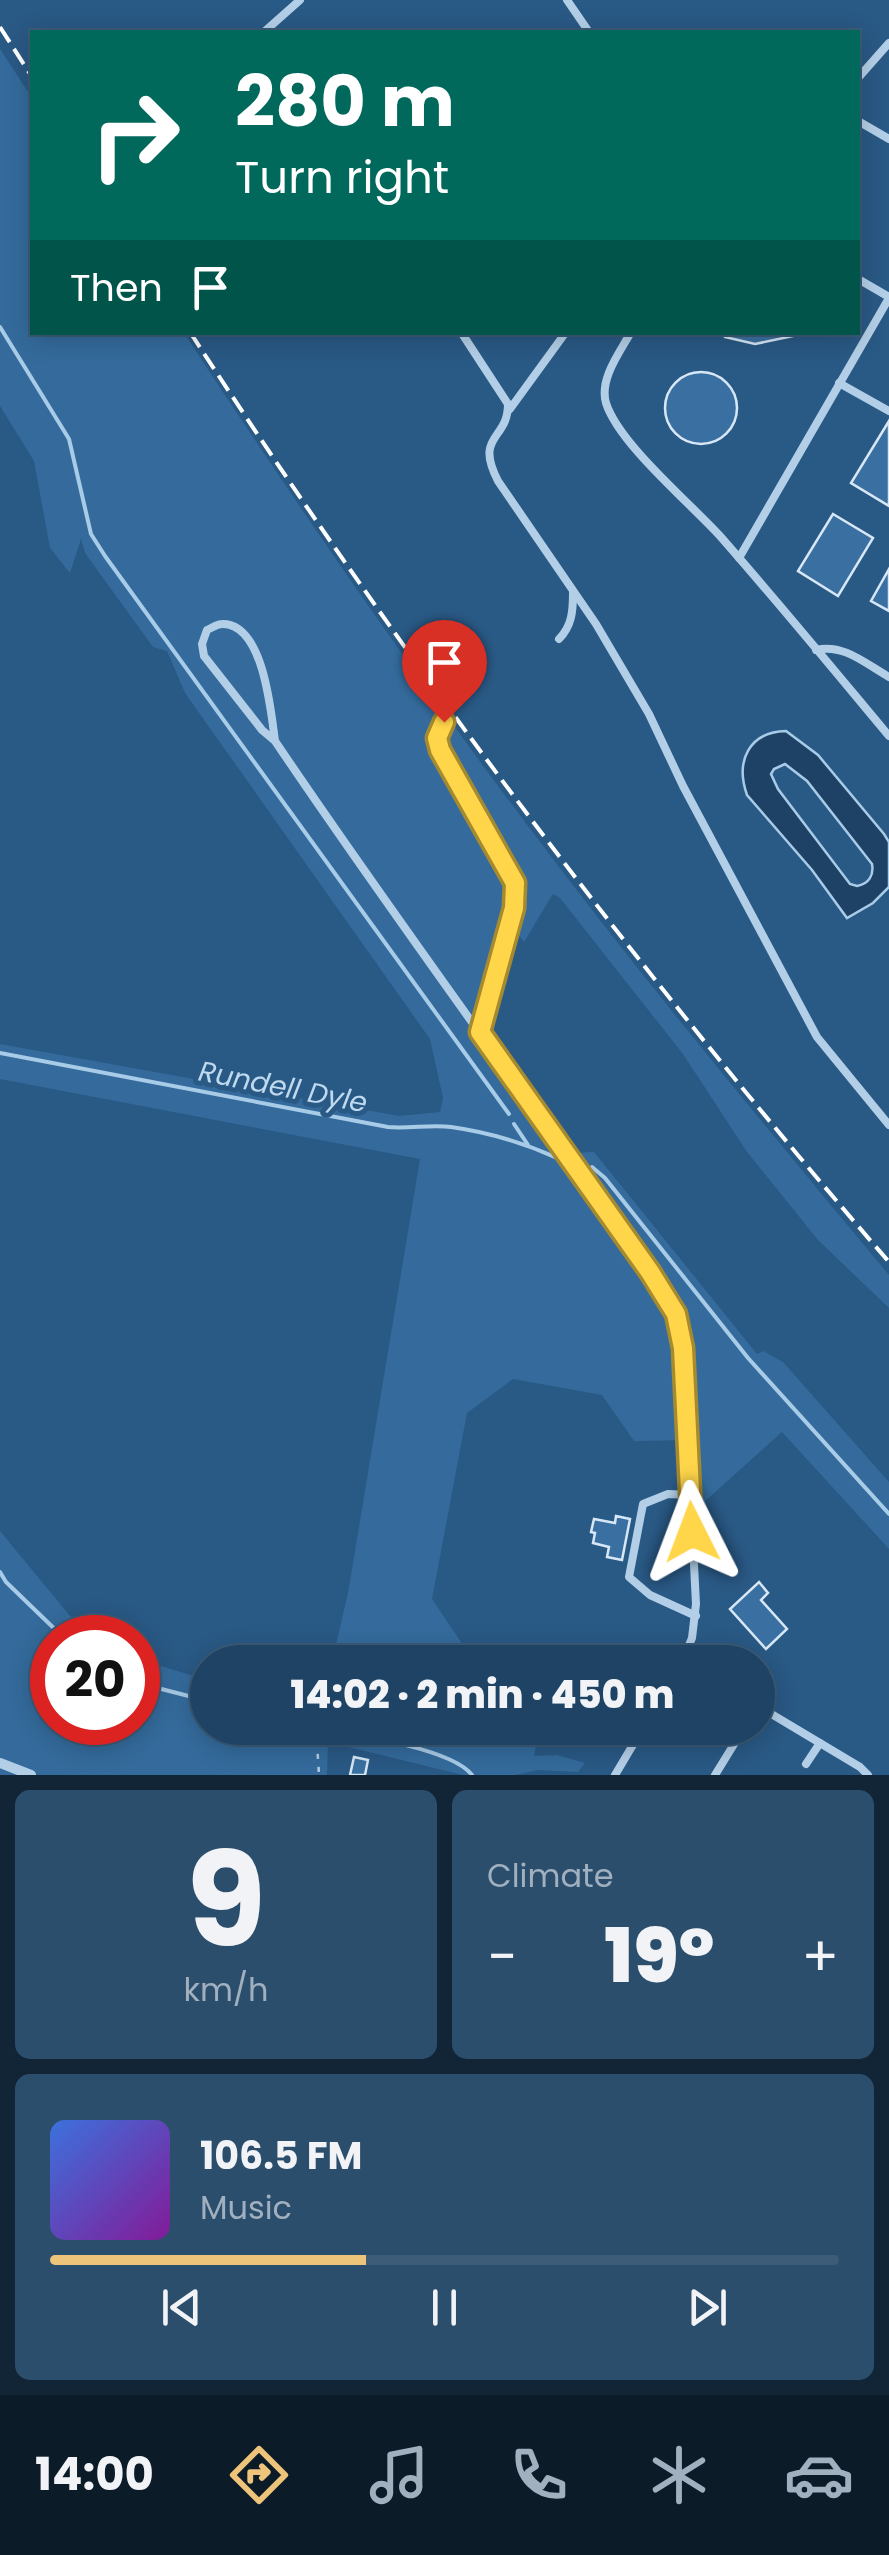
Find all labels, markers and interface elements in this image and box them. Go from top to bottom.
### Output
text: 280 m [235,52,455,151]
icon: right [70,70,200,200]
text: Turn right [235,146,449,209]
icon: arrive [183,260,238,315]
text: Then [70,261,163,314]
pin [402,620,487,723]
icon: arrive [417,635,472,690]
water label: Rundell Dyle [195,1052,371,1122]
position arrow [640,1480,744,1584]
speed limit sign: 20 [30,1615,160,1745]
text: 14:02 · 2 min · 450 m [291,1668,674,1721]
text: 9 [186,1809,266,1992]
text: Climate [487,1853,614,1898]
text: 19° [604,1903,715,2008]
text: − [487,1918,517,1995]
text: + [801,1918,839,1995]
text: km/h [183,1967,269,2012]
text: 106.5 FM [200,2129,362,2182]
text: Music [200,2185,292,2230]
icon: previous [154,2280,209,2335]
icon: pause [417,2280,472,2335]
icon: next [680,2280,735,2335]
icon: directions [224,2440,294,2510]
icon: music [364,2440,434,2510]
icon: phone [504,2440,574,2510]
icon: climate [644,2440,714,2510]
icon: car [784,2440,854,2510]
text: 14:00 [35,2443,154,2506]

